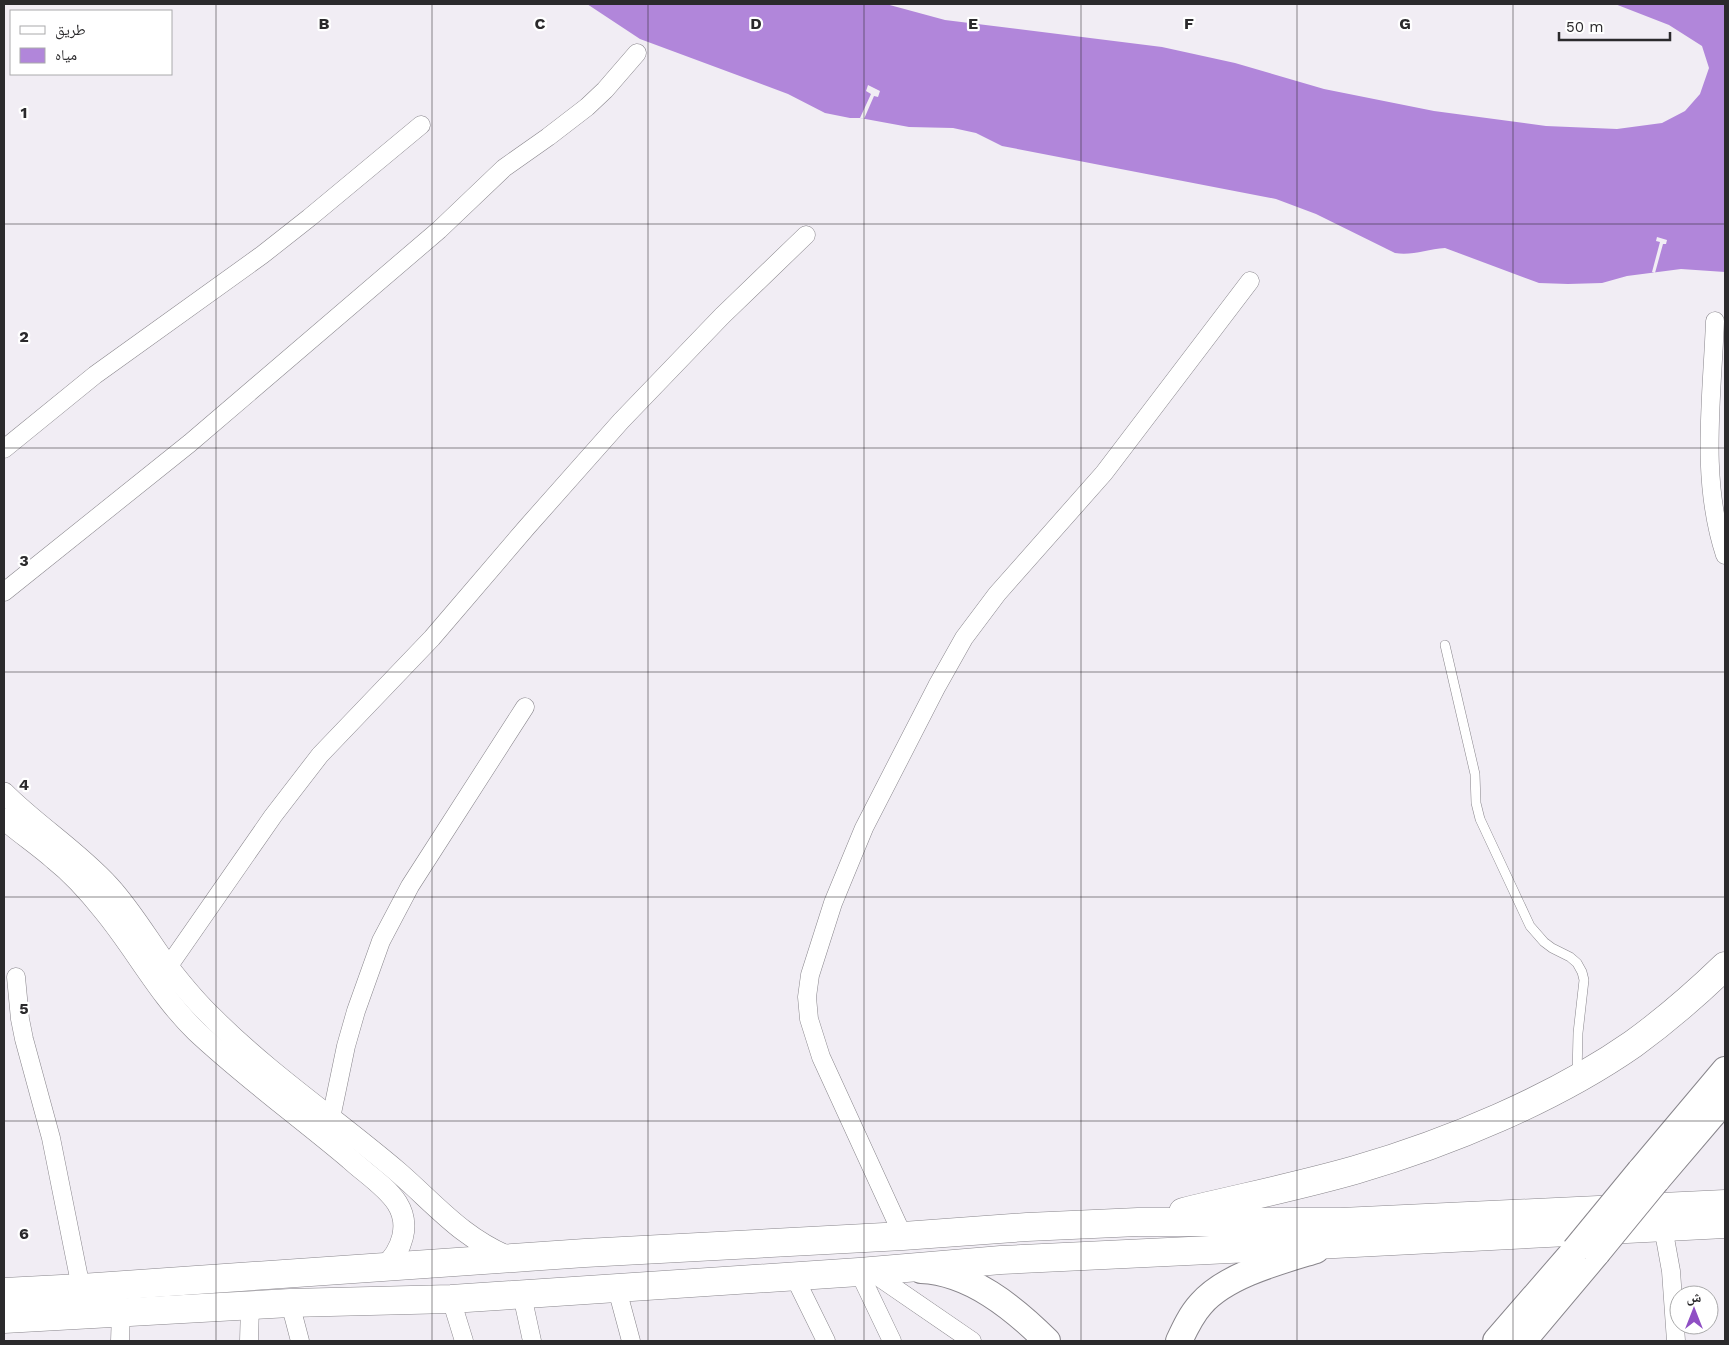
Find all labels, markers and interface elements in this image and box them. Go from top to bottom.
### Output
legend [10,10,172,75]
scale bar [1559,10,1670,42]
text: B [319,14,330,33]
text: C [535,14,546,33]
text: D [750,14,762,33]
text: E [968,14,978,33]
text: F [1184,14,1194,33]
text: G [1399,14,1411,33]
text: 50 m [1566,18,1603,36]
text: طريق [55,21,86,40]
text: مياه [55,46,77,64]
text: 1 [21,103,27,122]
text: 2 [19,327,29,346]
text: 3 [19,551,29,570]
text: 4 [19,775,29,794]
text: 5 [19,999,29,1018]
text: 6 [19,1224,29,1243]
north arrow [1669,1285,1719,1335]
text: ش [1687,1289,1702,1306]

